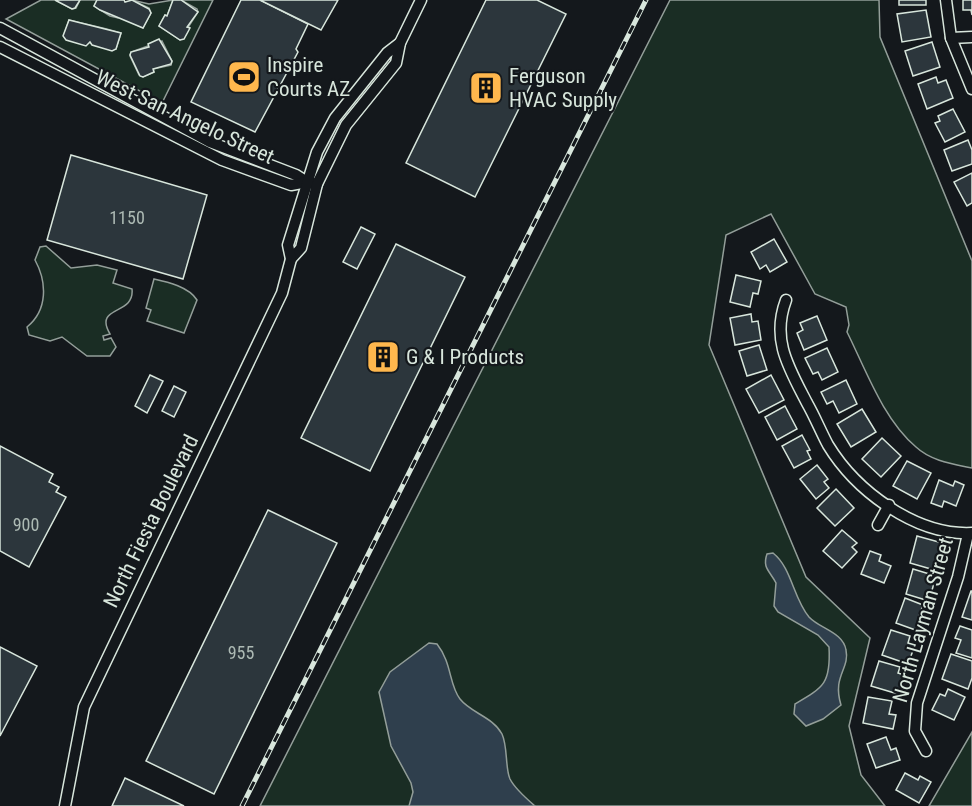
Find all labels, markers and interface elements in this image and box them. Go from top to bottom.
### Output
place label: Inspire Courts AZ [267,53,350,101]
sports icon: Inspire Courts AZ [226,59,262,95]
place label: Ferguson HVAC Supply [509,64,617,112]
street label: West San Angelo Street [92,65,278,169]
building icon: Ferguson HVAC Supply [468,70,504,106]
house number: 1150 [109,207,145,228]
building icon: G & I Products [365,339,401,375]
place label: G & I Products [406,345,524,369]
street label: North Fiesta Boulevard [99,431,203,611]
house number: 900 [13,514,39,535]
street label: North Layman Street [888,535,958,705]
house number: 955 [228,642,254,663]

